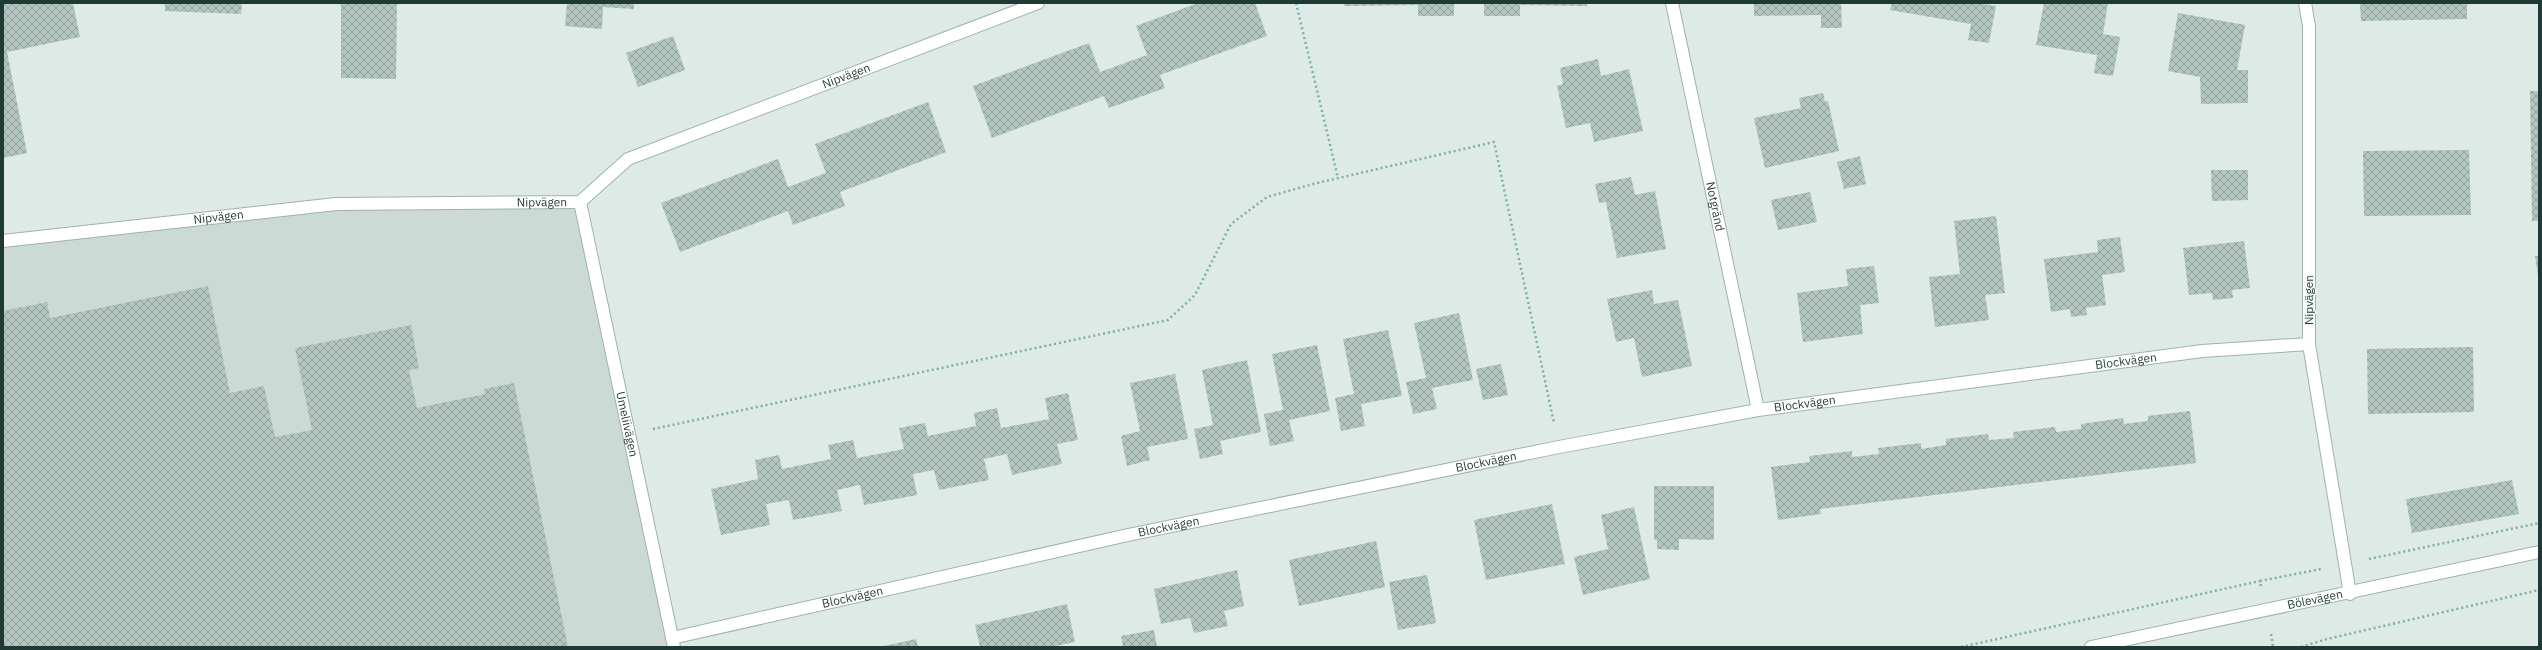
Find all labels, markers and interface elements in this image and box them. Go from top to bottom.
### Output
street label: Nipvägen [820,60,872,91]
street label: Notgränd [1703,180,1728,233]
street label: Nipvägen [517,194,567,210]
street label: Nipvägen [193,206,244,227]
street label: Nipvägen [2301,275,2316,325]
street label: Blockvägen [2094,349,2158,372]
street label: Umeliivägen [613,390,642,458]
street label: Blockvägen [1773,392,1836,415]
street label: Blockvägen [1454,448,1518,475]
street label: Blockvägen [1137,513,1200,540]
street label: Blockvägen [820,583,884,611]
street label: Bölevägen [2286,586,2344,612]

